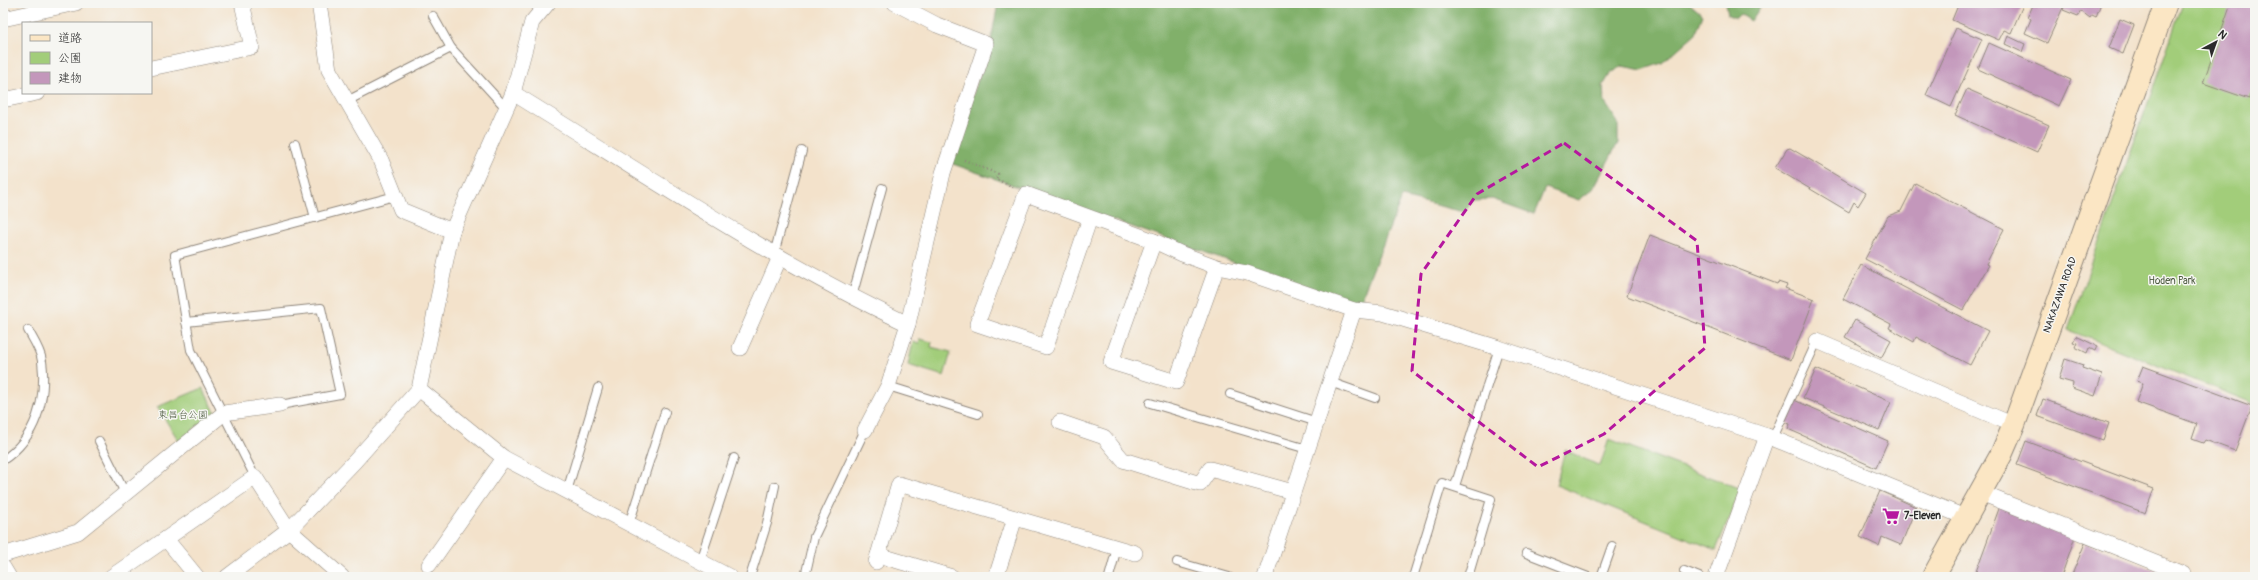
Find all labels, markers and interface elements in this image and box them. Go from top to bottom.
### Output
legend [22,22,152,94]
north arrow [2196,22,2236,62]
text: N [2215,27,2230,43]
text: 道路 [58,31,82,46]
text: 公園 [58,51,82,66]
text: 建物 [58,71,82,86]
street label: NAKAZAWA ROAD [2041,255,2079,335]
park label: Hoden Park [2149,275,2196,287]
park label: 東昌台公園 [158,409,208,421]
supermarket icon: 7-Eleven [1881,506,1901,526]
place label: 7-Eleven [1904,510,1941,522]

